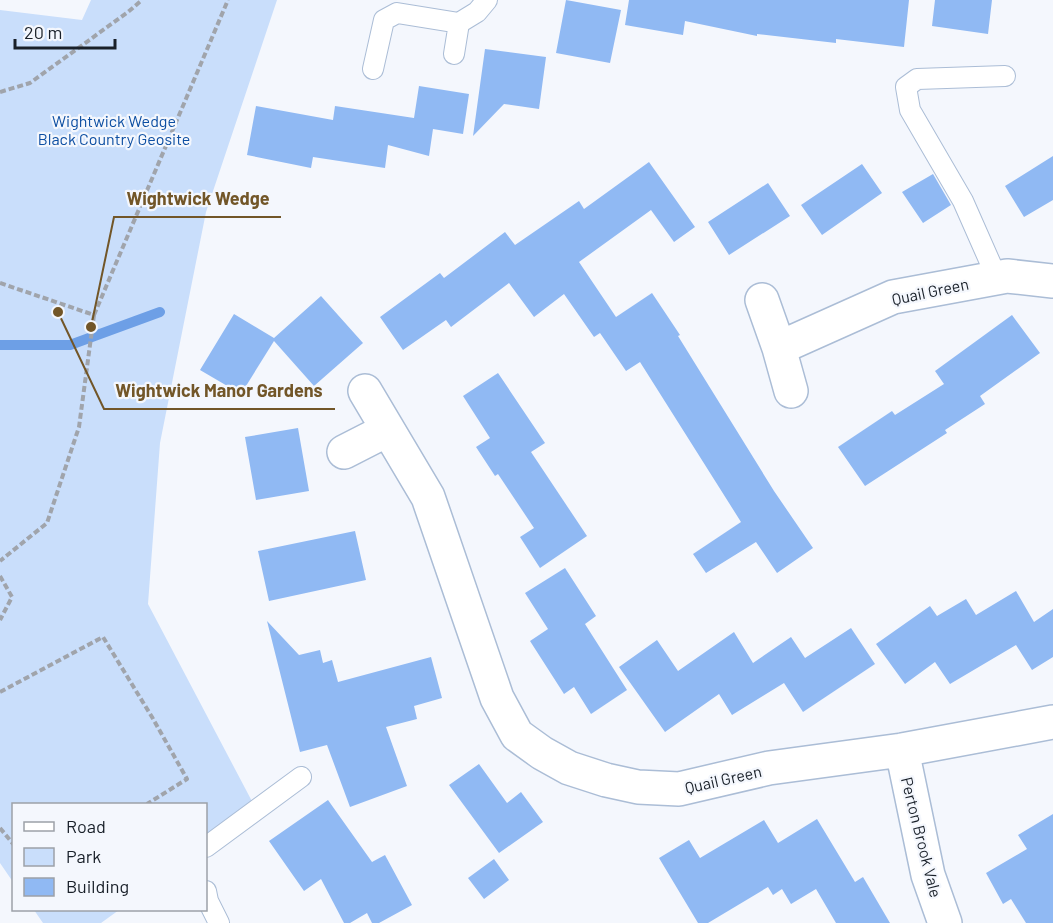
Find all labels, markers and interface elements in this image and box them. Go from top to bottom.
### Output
scale bar [15,12,116,50]
text: 20 m [24,21,62,43]
park label: Wightwick Wedge Black Country Geosite [38,111,190,148]
callout: Wightwick Wedge [114,181,281,217]
text: Wightwick Wedge [126,187,270,209]
street label: Quail Green [890,274,970,308]
callout: Wightwick Manor Gardens [104,373,335,409]
text: Wightwick Manor Gardens [115,379,323,401]
street label: Quail Green [683,761,763,797]
street label: Perton Brook Vale [898,775,946,899]
legend [12,803,207,911]
text: Road [66,815,106,837]
text: Park [66,845,101,867]
text: Building [66,875,129,897]

